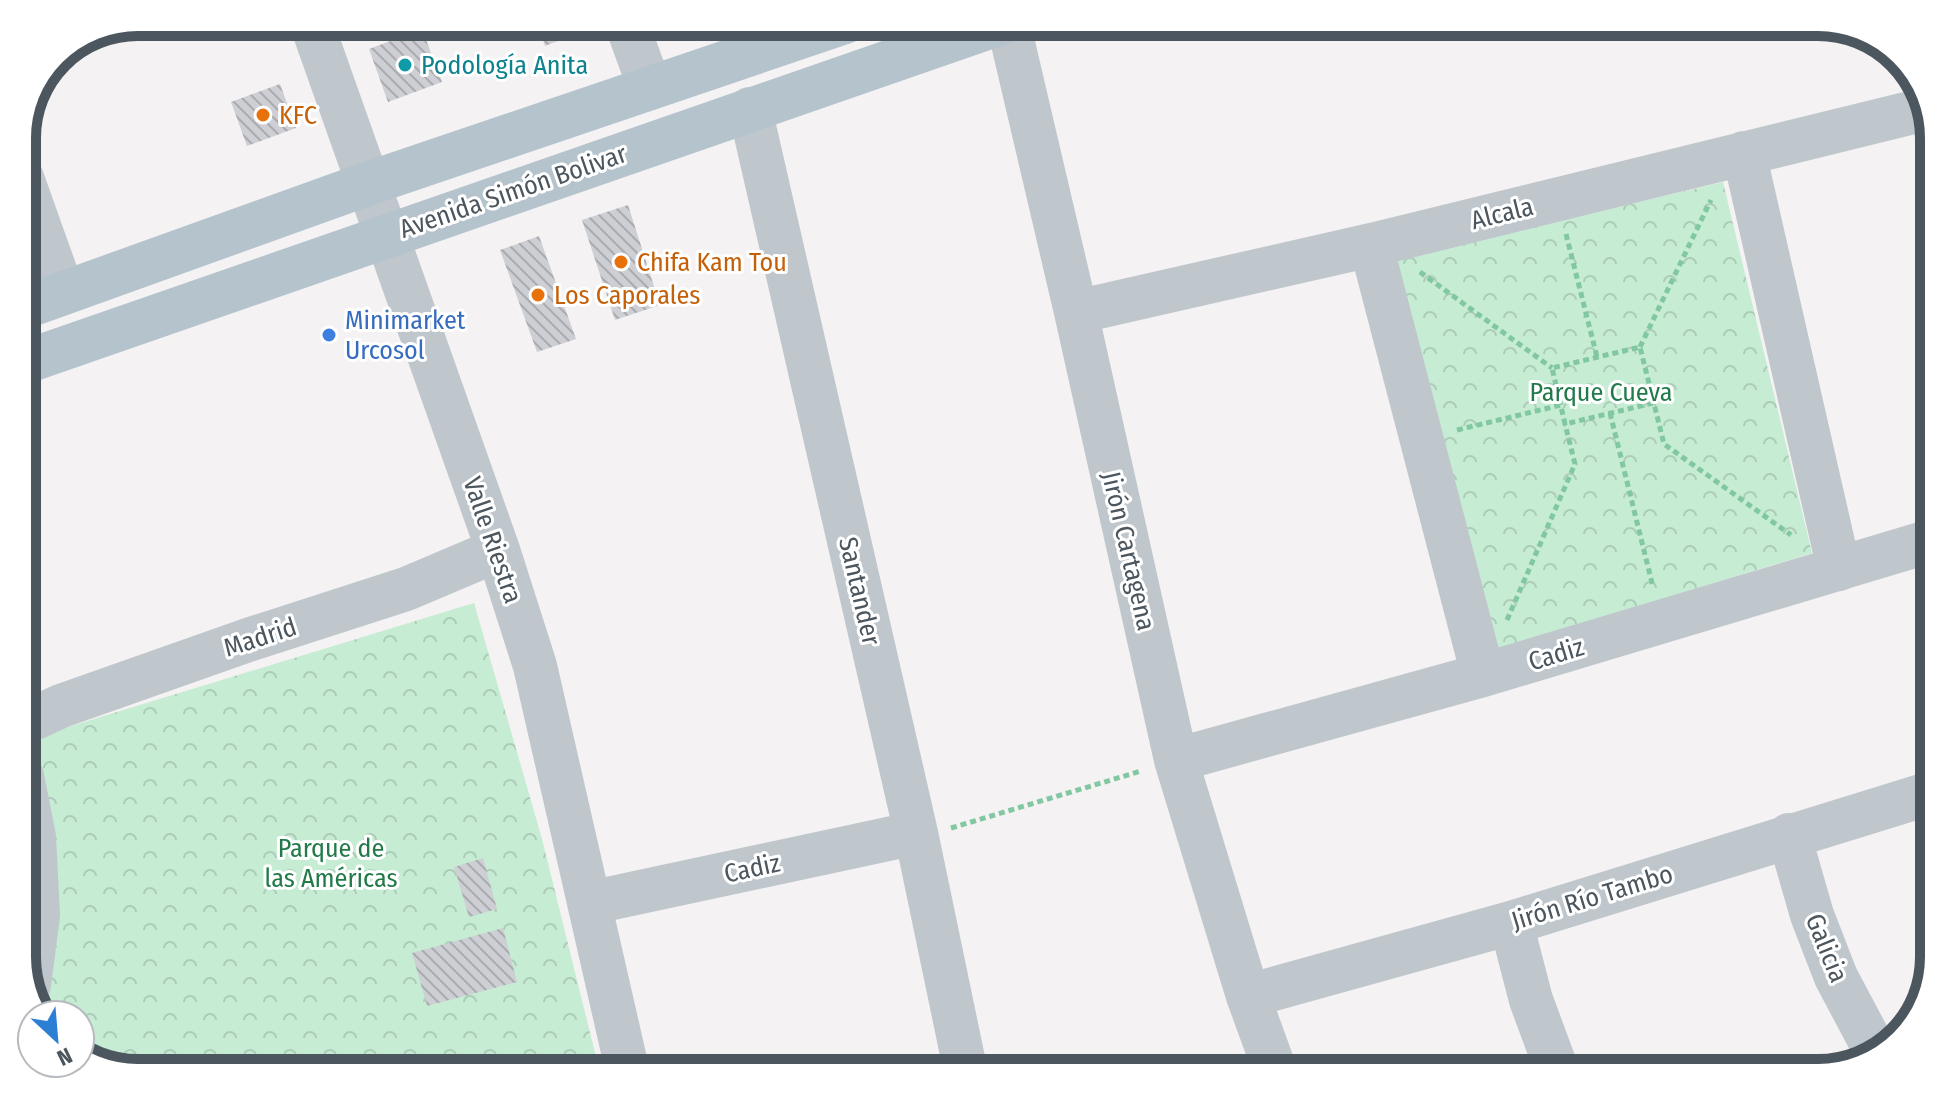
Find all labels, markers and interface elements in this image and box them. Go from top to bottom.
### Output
place label: Podología Anita [421,50,588,81]
marker: Podología Anita [396,56,414,74]
place label: KFC [279,100,317,131]
marker: KFC [254,106,272,124]
street label: Avenida Simón Bolivar [395,138,631,245]
street label: Alcala [1468,191,1537,236]
place label: Chifa Kam Tou [637,247,787,278]
marker: Chifa Kam Tou [612,253,630,271]
place label: Los Caporales [554,280,700,311]
marker: Los Caporales [529,286,547,304]
place label: Minimarket Urcosol [345,305,466,366]
marker: Minimarket Urcosol [320,326,338,344]
park label: Parque Cueva [1530,377,1672,408]
street label: Jirón Cartagena [1095,469,1162,634]
street label: Valle Riestra [456,473,529,607]
street label: Santander [832,534,887,648]
street label: Madrid [220,611,300,664]
street label: Cadiz [1525,631,1588,678]
park label: Parque de las Américas [264,833,398,894]
street label: Cadiz [721,847,783,890]
street label: Jirón Río Tambo [1508,858,1677,937]
street label: Galicia [1799,909,1854,987]
north arrow [16,999,96,1079]
text: N [53,1042,76,1072]

